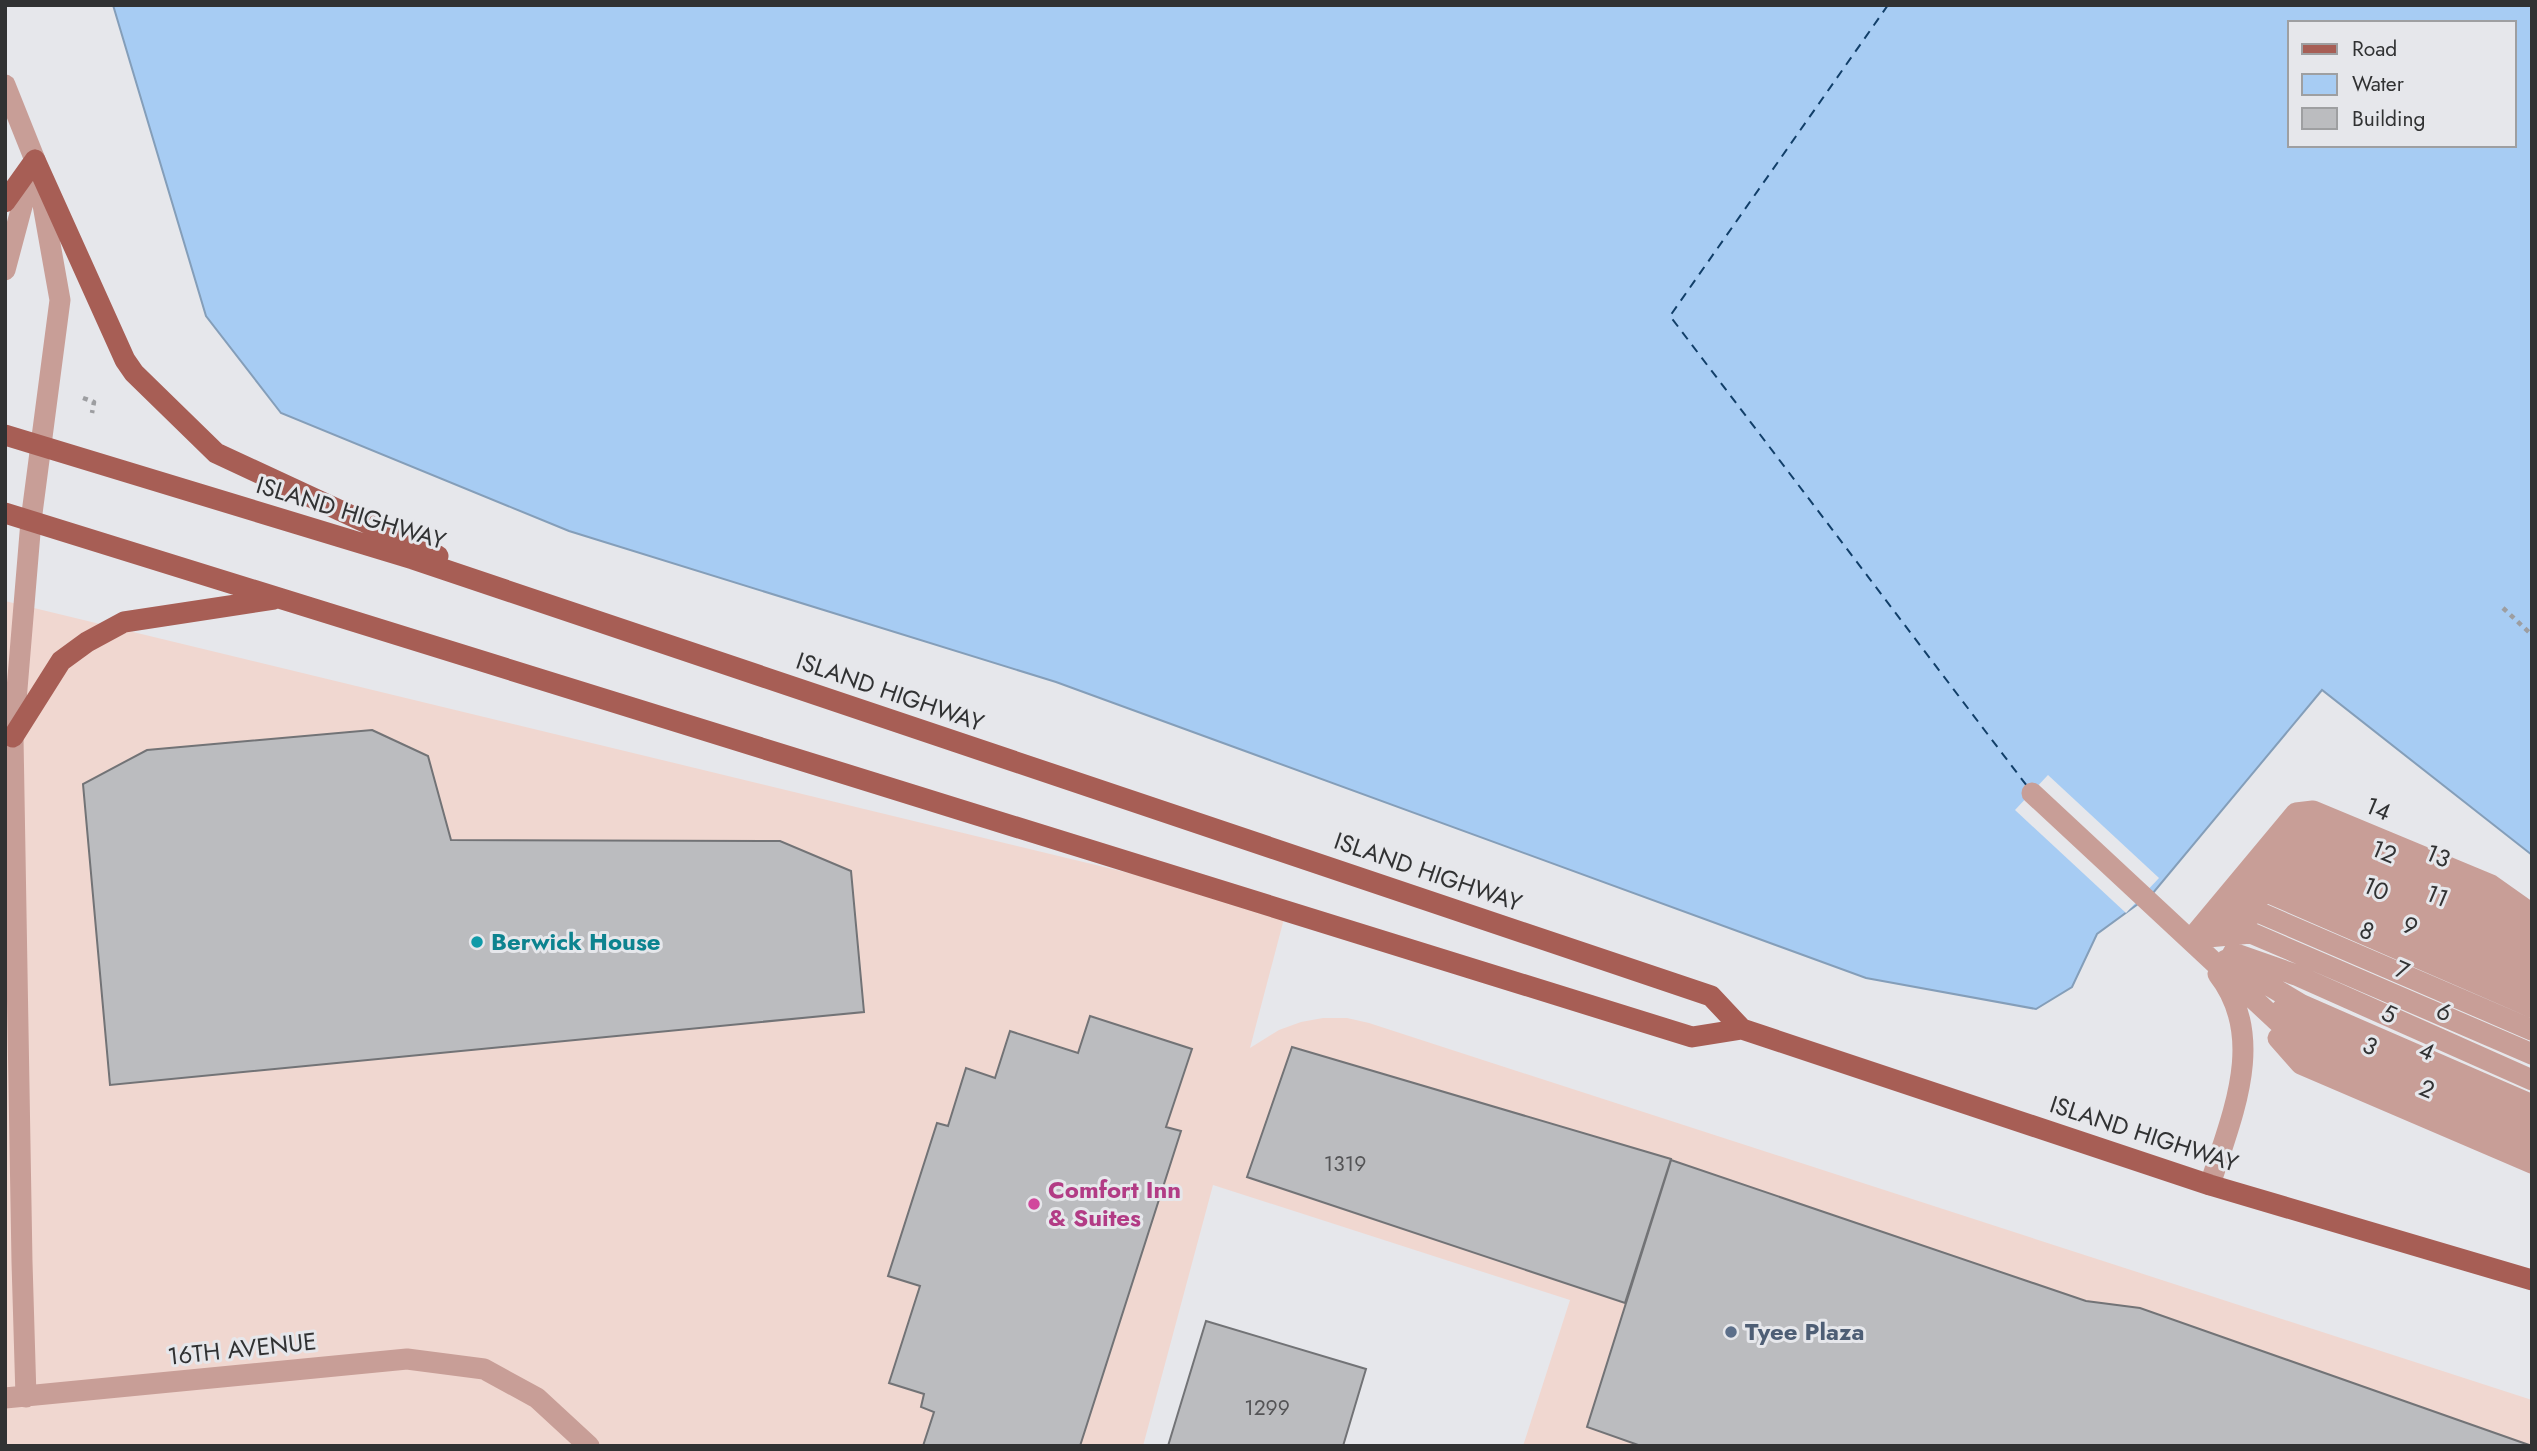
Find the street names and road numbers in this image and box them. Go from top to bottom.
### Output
street label: ISLAND HIGHWAY [252,467,451,558]
street label: ISLAND HIGHWAY [792,643,989,740]
street label: 14 [2360,788,2396,829]
street label: ISLAND HIGHWAY [1330,823,1527,920]
street label: 12 [2366,831,2402,872]
street label: 13 [2420,835,2456,876]
street label: 10 [2358,867,2395,910]
street label: 11 [2420,875,2454,916]
street label: 9 [2397,907,2424,944]
street label: 8 [2354,912,2380,949]
street label: 7 [2390,951,2415,988]
street label: 6 [2431,993,2458,1030]
street label: 5 [2376,995,2402,1032]
street label: 3 [2357,1027,2383,1064]
street label: 4 [2414,1032,2441,1069]
street label: 2 [2414,1070,2440,1107]
street label: ISLAND HIGHWAY [2045,1087,2243,1181]
street label: 16TH AVENUE [166,1323,318,1374]

